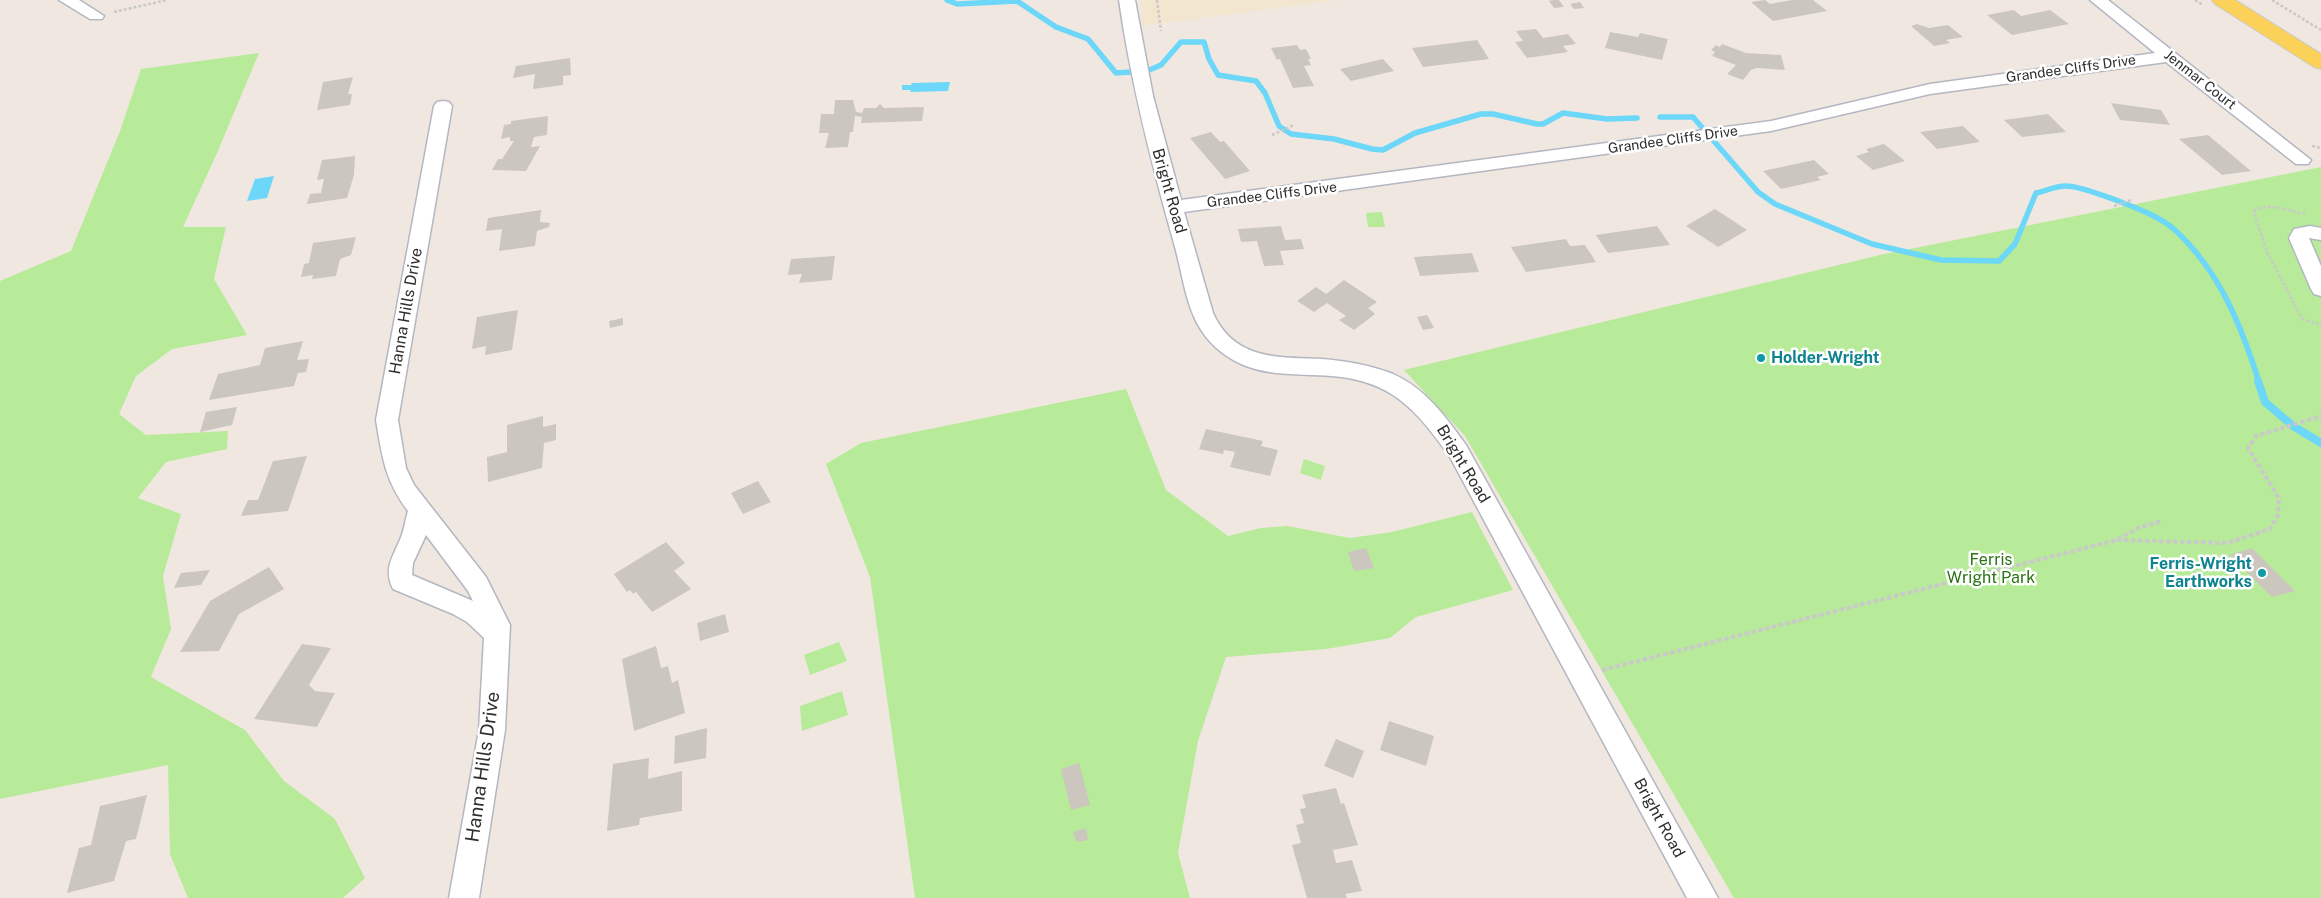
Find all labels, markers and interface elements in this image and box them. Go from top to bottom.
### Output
street label: Jenmar Court [2161,47,2239,113]
street label: Grandee Cliffs Drive [2005,52,2137,86]
street label: Grandee Cliffs Drive [1607,123,1739,157]
street label: Bright Road [1148,146,1190,236]
street label: Grandee Cliffs Drive [1206,179,1338,211]
street label: Hanna Hills Drive [385,246,427,376]
place label: Holder-Wright [1771,348,1879,368]
marker: Holder-Wright [1755,352,1767,364]
street label: Bright Road [1432,421,1494,507]
park label: Ferris Wright Park [1947,550,2035,588]
place label: Ferris-Wright Earthworks [2149,554,2252,592]
marker: Ferris-Wright Earthworks [2256,567,2268,579]
street label: Hanna Hills Drive [461,690,505,844]
street label: Bright Road [1629,775,1689,861]

